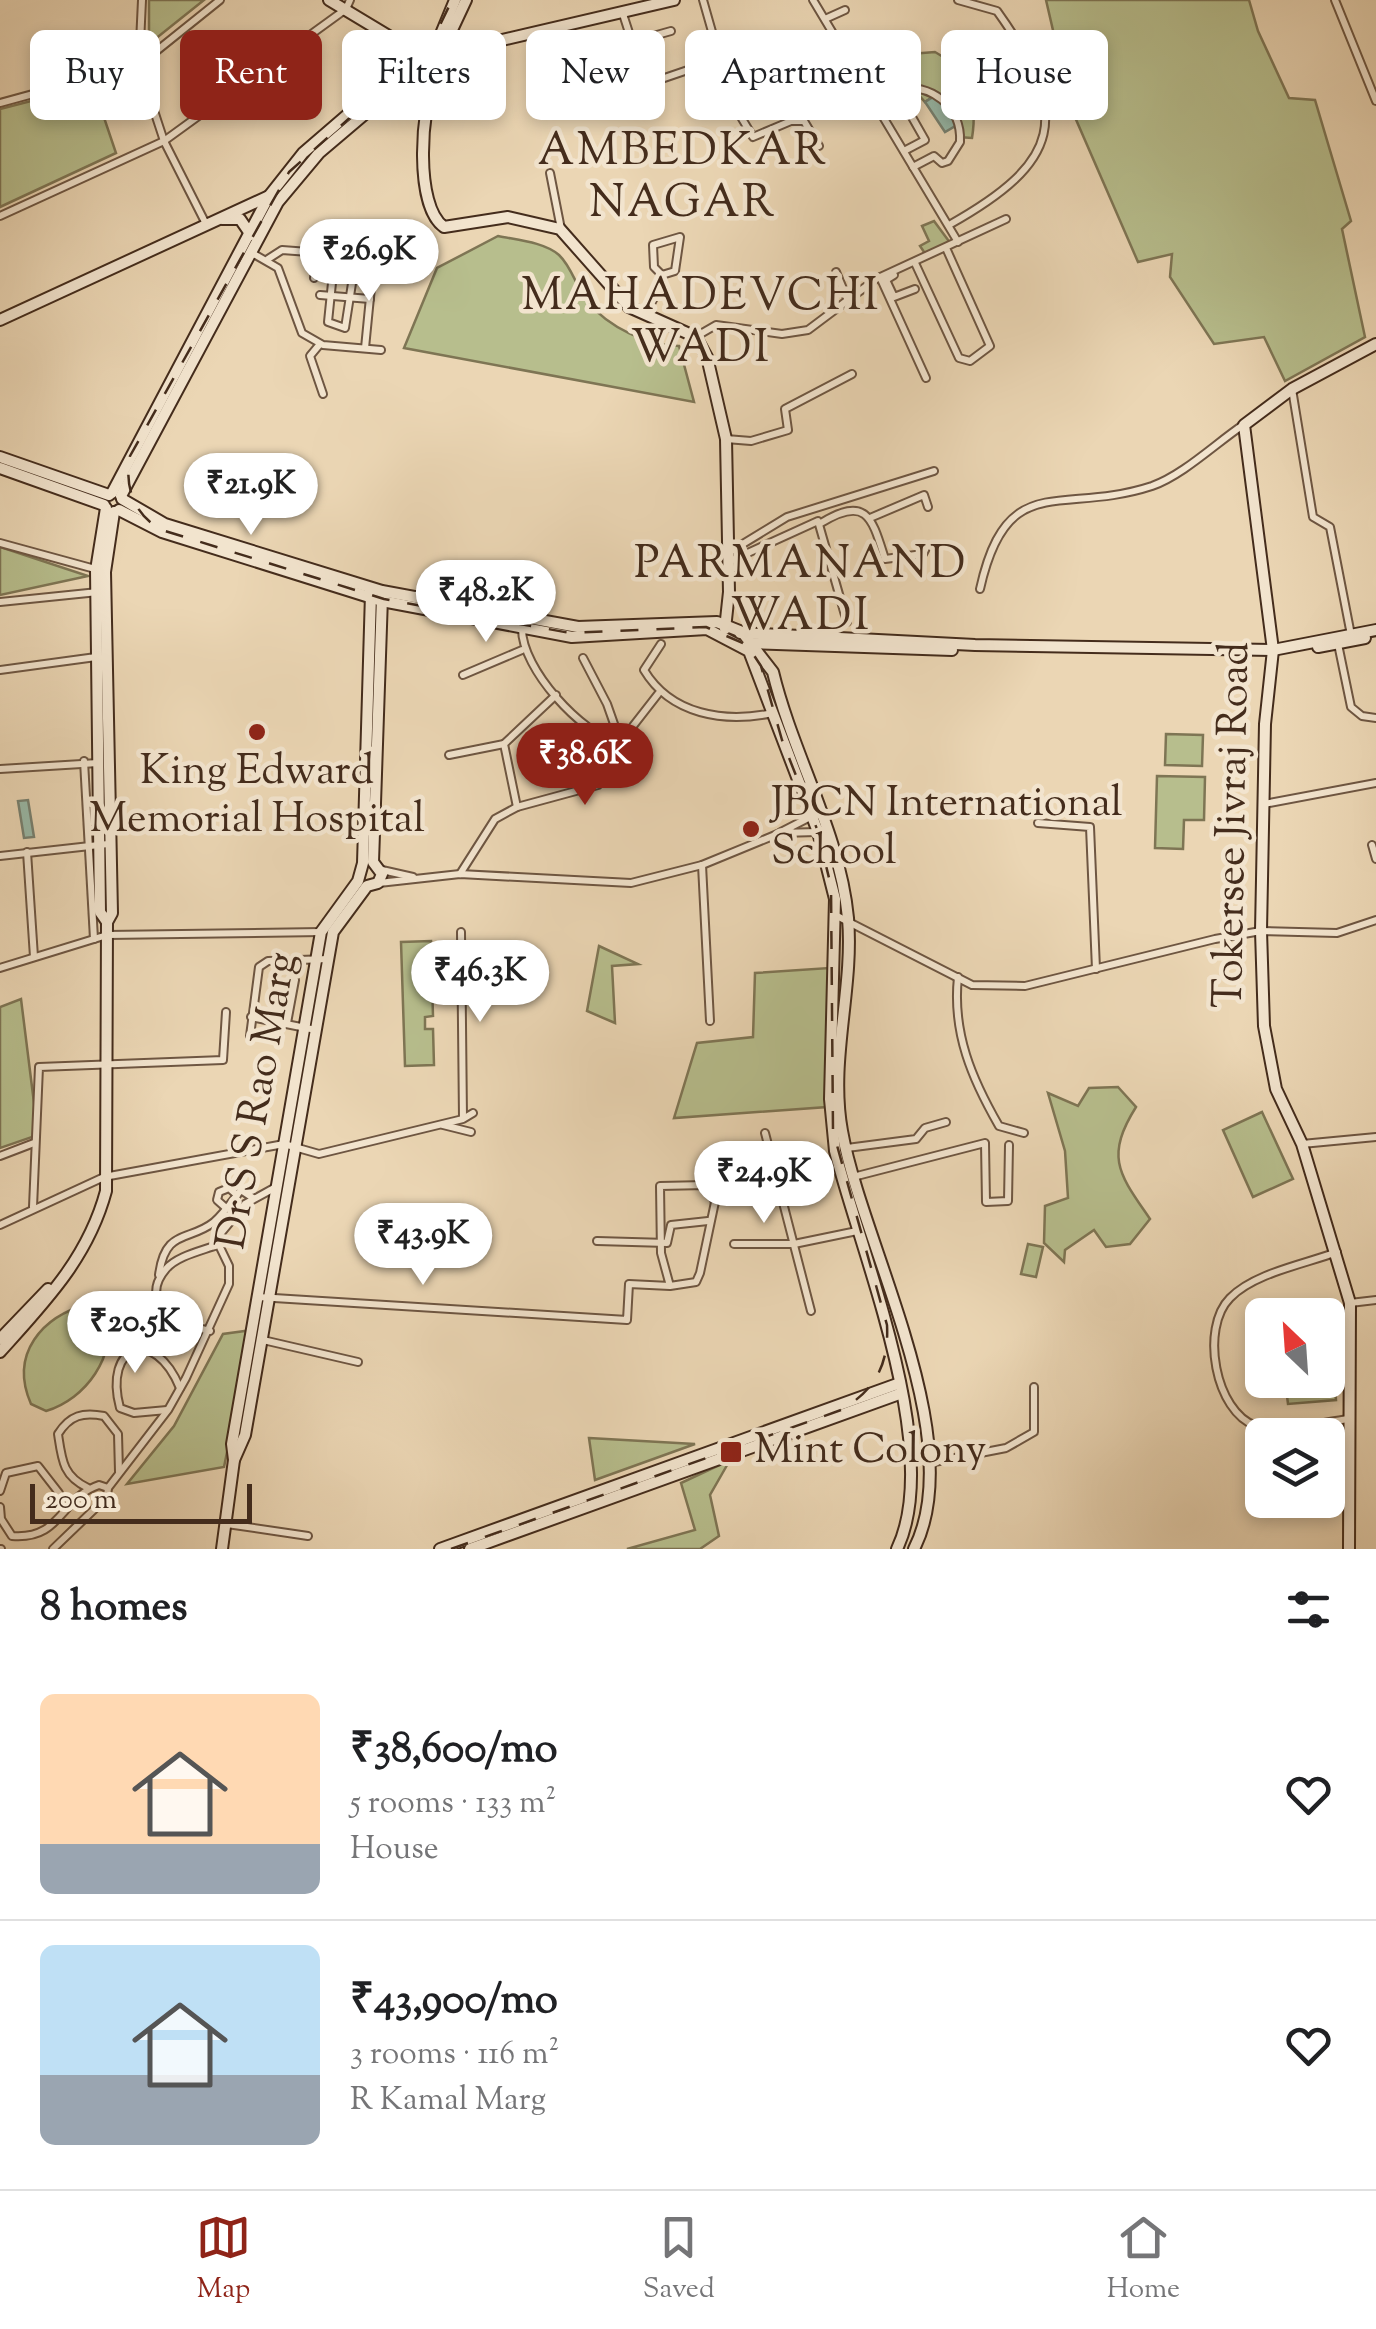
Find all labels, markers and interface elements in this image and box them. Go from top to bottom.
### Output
chip: Buy [30,30,160,120]
chip: Rent [180,30,322,120]
chip: Filters [342,30,506,120]
chip: New [526,30,665,120]
chip: Apartment [685,30,921,120]
chip: House [941,30,1108,120]
district label: AMBEDKAR NAGAR [538,121,828,238]
pin: ₹26.9K [288,219,450,304]
text: ₹26.9K [322,228,416,274]
district label: MAHADEVCHI WADI [521,266,881,383]
pin: ₹21.9K [170,453,332,538]
text: ₹21.9K [206,462,296,508]
district label: PARMANAND WADI [634,534,968,651]
pin: ₹48.2K [405,560,567,645]
text: ₹48.2K [438,569,534,615]
street label: Tokersee Jivraj Road [1201,641,1267,1009]
marker: King Edward Memorial Hospital [246,721,268,743]
pin: ₹38.6K [504,723,666,808]
text: ₹38.6K [538,732,632,778]
place label: King Edward Memorial Hospital [89,743,425,851]
place label: JBCN International School [769,775,1123,883]
marker: JBCN International School [740,818,762,840]
pin: ₹46.3K [399,940,561,1025]
street label: Dr S S Rao Marg [203,948,315,1254]
text: ₹46.3K [433,949,527,995]
pin: ₹24.9K [683,1141,845,1226]
text: ₹24.9K [716,1150,812,1196]
pin: ₹43.9K [342,1203,504,1288]
text: ₹43.9K [376,1212,470,1258]
pin: ₹20.5K [54,1291,216,1376]
north arrow [1245,1298,1345,1398]
map controls [1245,1298,1345,1518]
text: ₹20.5K [89,1300,181,1346]
button: layers [1245,1418,1345,1518]
place label: Mint Colony [754,1422,987,1482]
marker: Mint Colony [718,1439,744,1465]
scale bar [30,1479,252,1524]
text: 200 m [45,1481,117,1521]
text: 8 homes [40,1579,188,1639]
icon: filters [1281,1582,1336,1637]
text: ₹38,600/mo [350,1721,558,1781]
icon: home [120,1734,240,1854]
icon: heart [1281,1767,1336,1822]
text: 5 rooms · 133 m² [350,1781,556,1827]
text: House [350,1827,439,1873]
text: ₹43,900/mo [350,1972,558,2032]
icon: home [120,1985,240,2105]
icon: heart [1281,2018,1336,2073]
text: 3 rooms · 116 m² [350,2032,559,2078]
text: R Kamal Marg [350,2078,546,2124]
tab: Map [196,2210,251,2310]
tab: Saved [643,2210,715,2310]
tab: Home [1107,2210,1180,2310]

